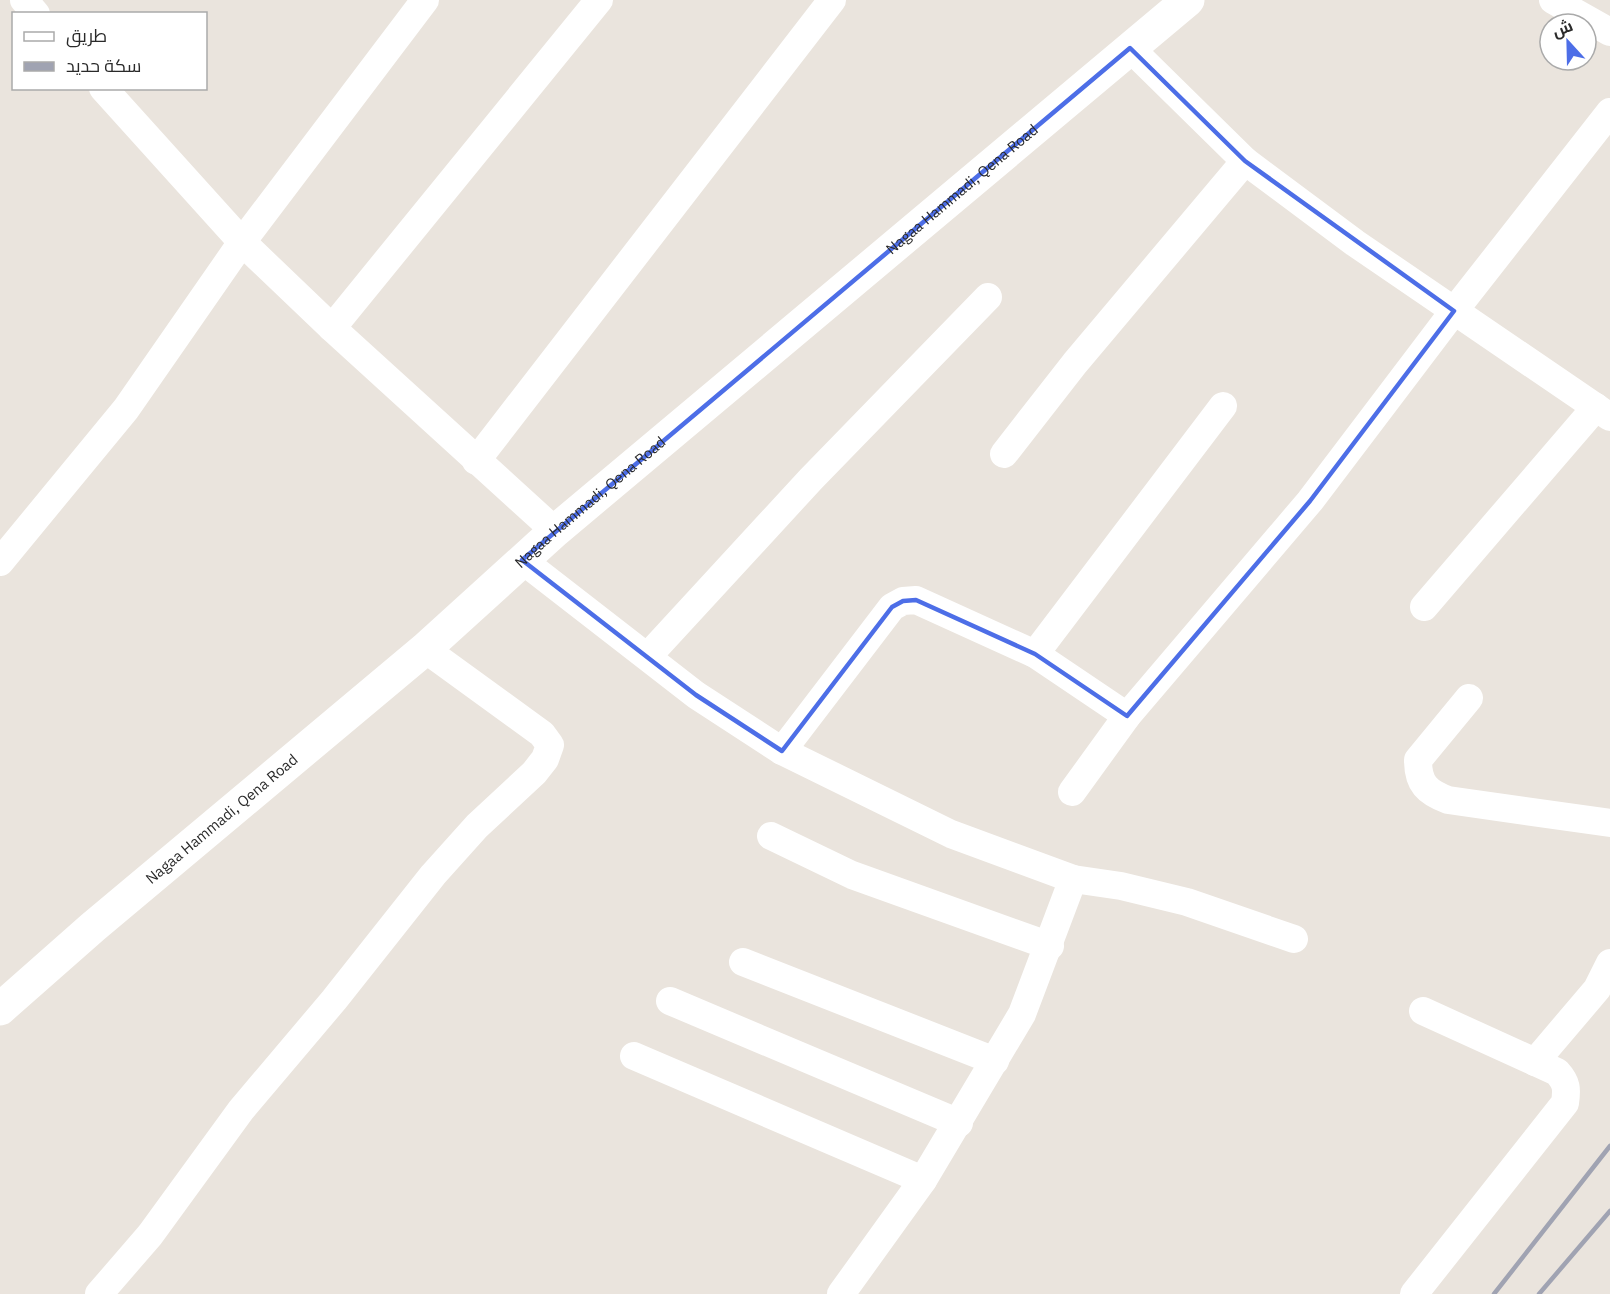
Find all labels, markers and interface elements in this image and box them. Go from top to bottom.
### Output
legend [12,12,207,90]
north arrow [1538,12,1598,72]
text: ش [1549,15,1576,41]
text: طريق [66,24,107,48]
text: سكة حديد [66,54,141,77]
street label: Nagaa Hammadi, Qena Road [882,120,1042,258]
street label: Nagaa Hammadi, Qena Road [511,432,669,572]
street label: Nagaa Hammadi, Qena Road [142,750,301,888]

